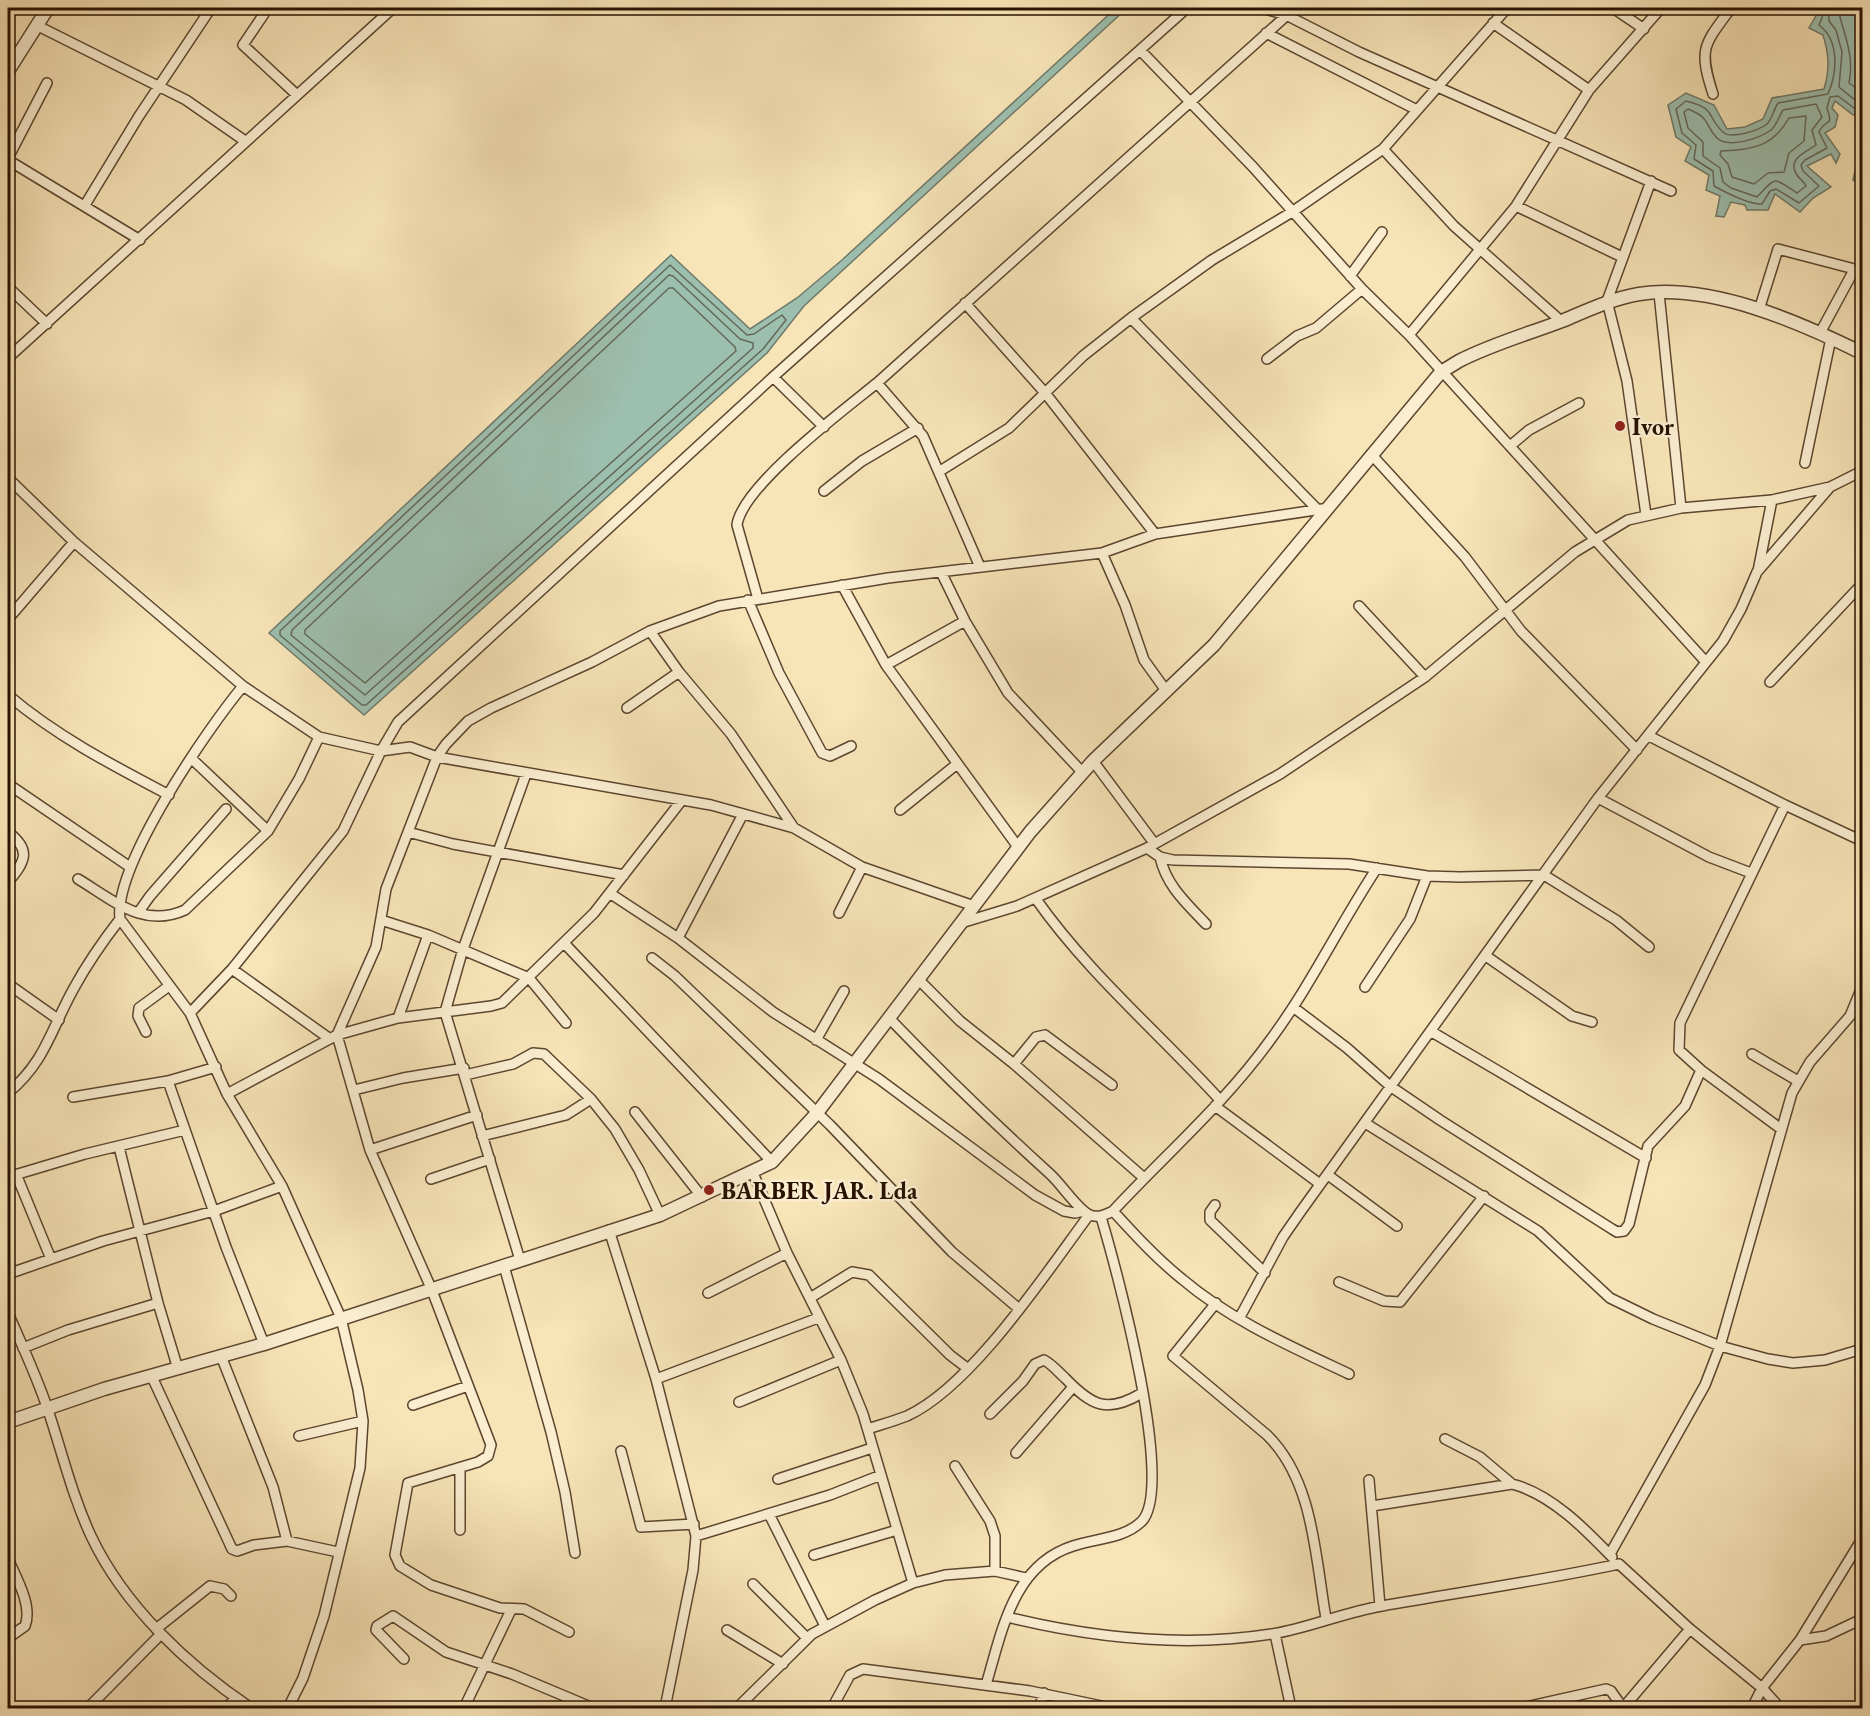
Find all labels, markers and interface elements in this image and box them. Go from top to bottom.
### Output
place label: Ivor [1632,411,1674,442]
marker: Ivor [1613,419,1627,433]
place label: BARBER JAR. Lda [721,1175,918,1206]
marker: BARBER JAR. Lda [702,1183,716,1197]

